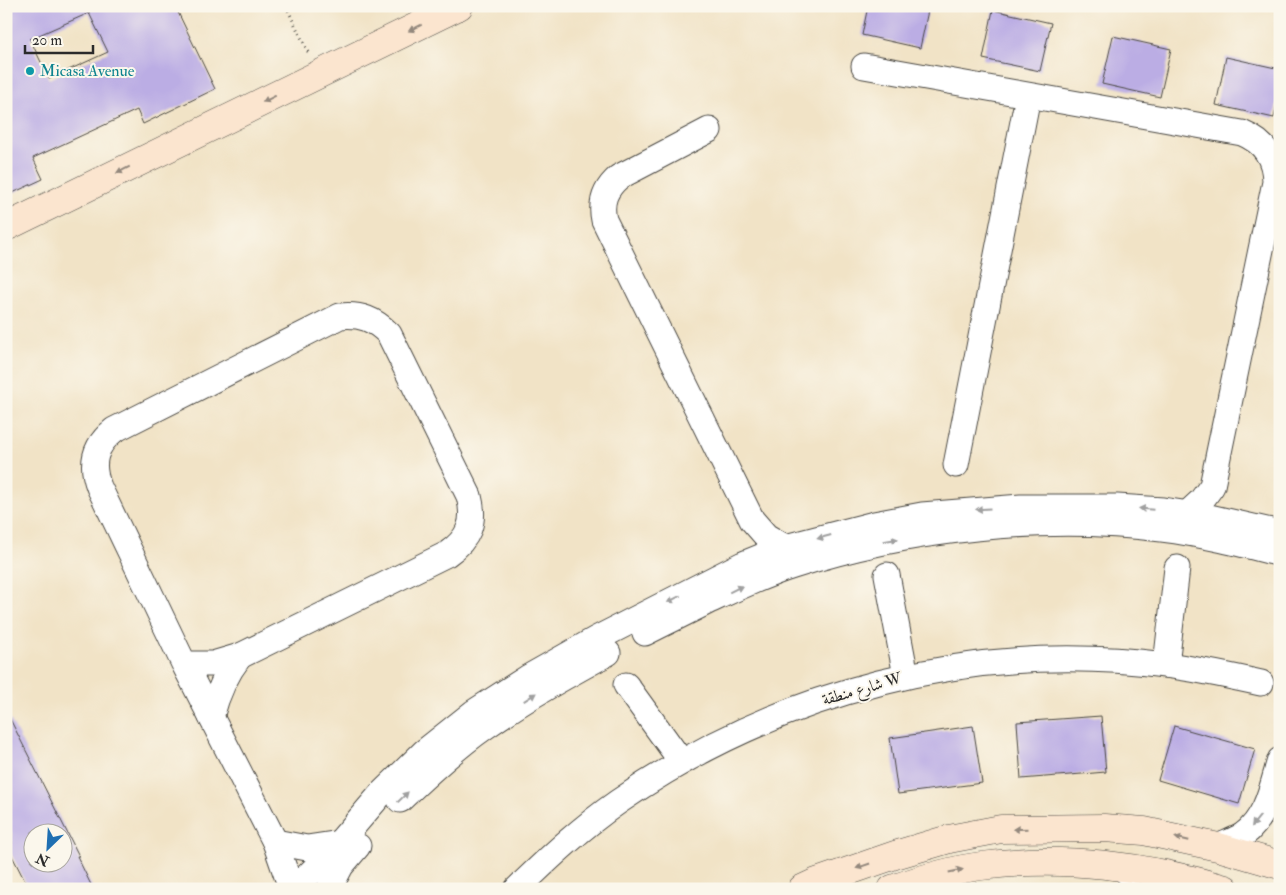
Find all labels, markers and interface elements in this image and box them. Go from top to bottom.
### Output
scale bar [25,22,92,54]
one-way arrow [408,24,422,32]
text: 20 m [32,31,62,50]
place label: Micasa Avenue [40,61,135,81]
marker: Micasa Avenue [24,65,36,77]
one-way arrow [262,95,276,103]
one-way arrow [116,166,130,174]
one-way arrow [975,505,991,513]
one-way arrow [1137,505,1153,513]
one-way arrow [816,533,831,541]
one-way arrow [883,536,899,544]
one-way arrow [729,584,743,592]
one-way arrow [667,595,681,603]
street label: شارع منطقة W [820,668,906,713]
one-way arrow [524,692,537,701]
one-way arrow [397,791,409,803]
one-way arrow [1251,814,1262,827]
north arrow [22,822,72,872]
one-way arrow [1012,825,1028,833]
one-way arrow [1174,835,1190,843]
text: N [33,849,53,870]
one-way arrow [855,862,870,870]
one-way arrow [949,866,965,874]

